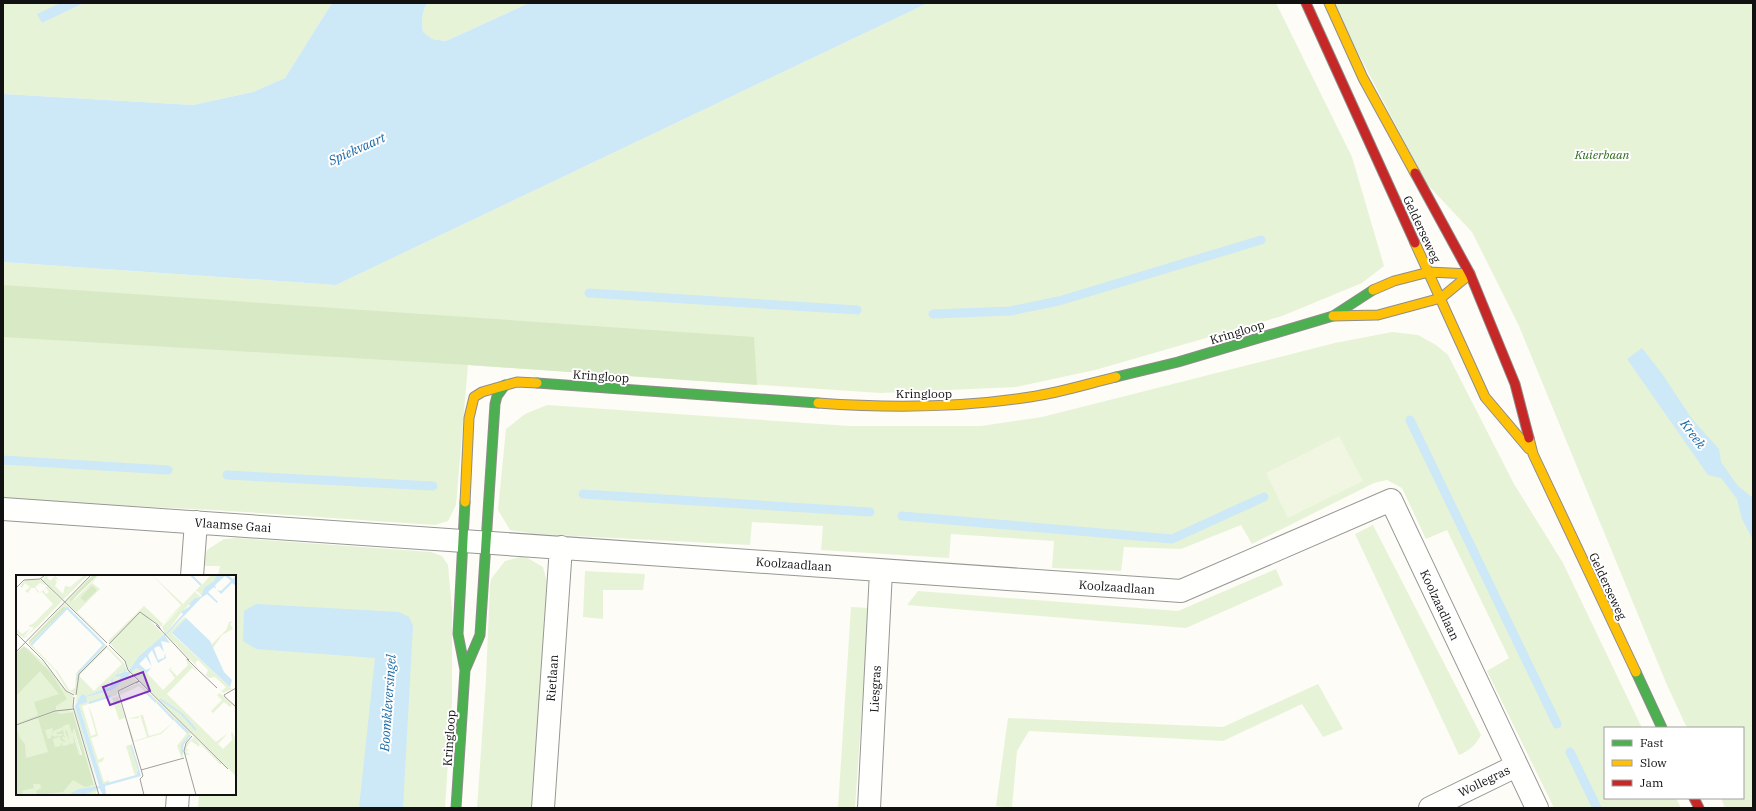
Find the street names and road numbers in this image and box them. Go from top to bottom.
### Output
street label: Gelderseweg [1400,193,1444,265]
street label: Kringloop [1208,317,1266,347]
street label: Kringloop [572,367,630,385]
street label: Kringloop [896,386,952,401]
street label: Vlaamse Gaai [194,515,272,535]
street label: Gelderseweg [1586,550,1630,622]
street label: Koolzaadlaan [755,554,833,574]
street label: Koolzaadlaan [1417,567,1463,643]
street label: Koolzaadlaan [1078,577,1156,597]
street label: Rietlaan [543,654,561,702]
street label: Liesgras [866,665,884,713]
street label: Kringloop [440,709,458,767]
street label: Wollegras [1456,762,1512,800]

